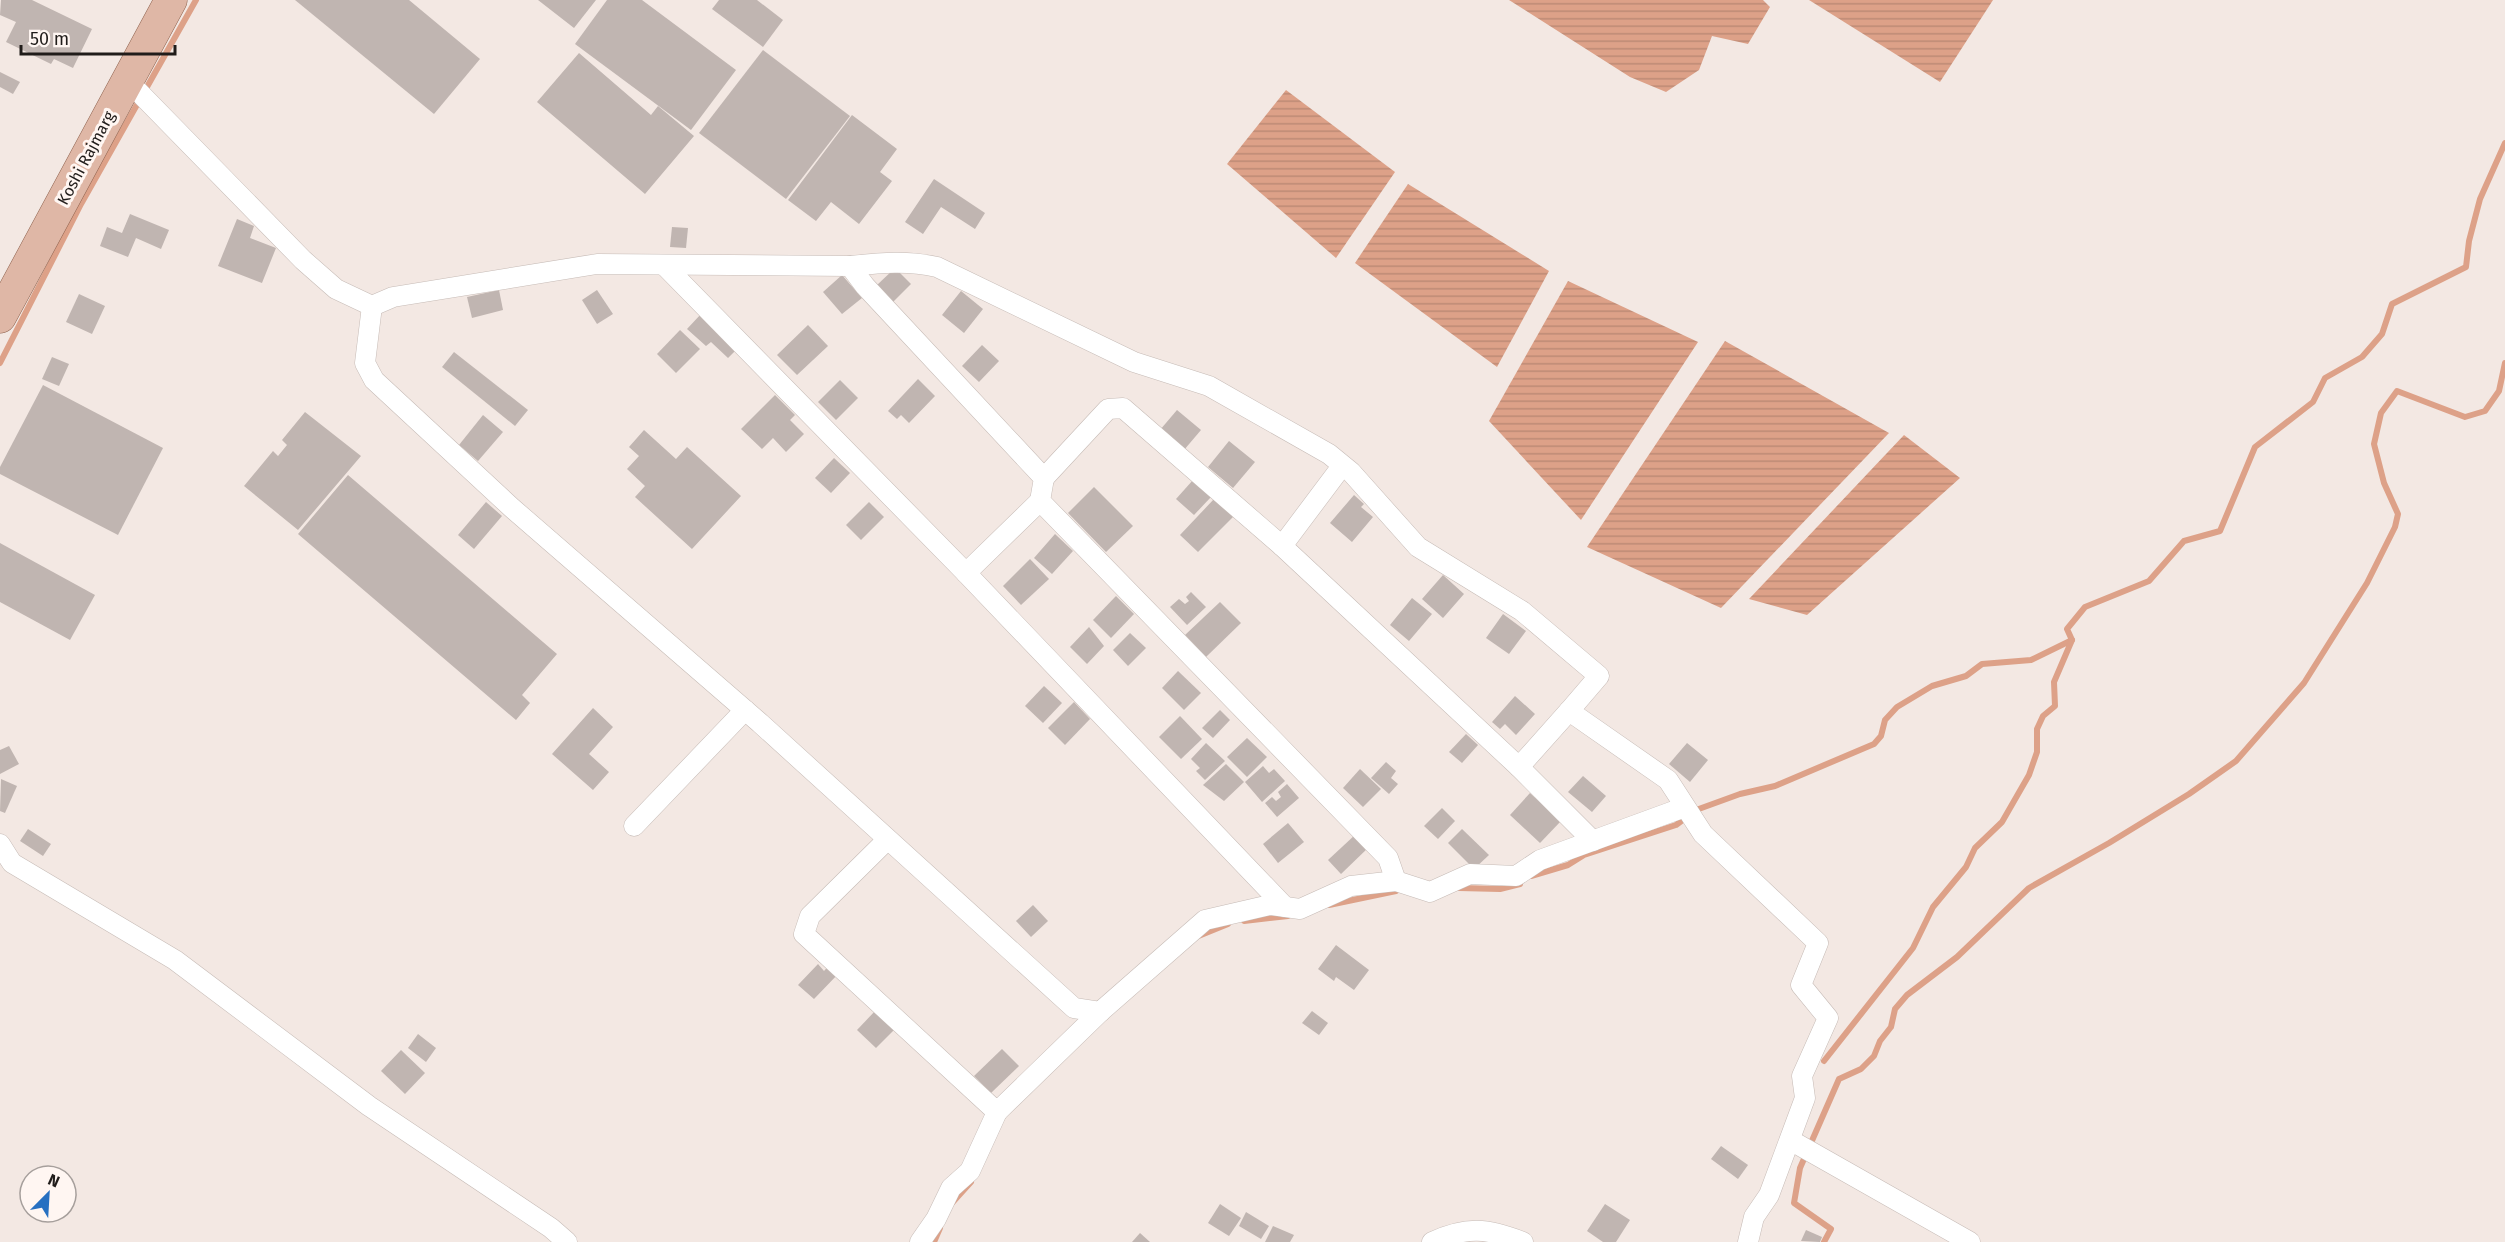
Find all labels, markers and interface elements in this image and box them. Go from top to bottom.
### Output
scale bar [21,18,176,56]
text: 50 m [30,28,69,50]
street label: Koshi Rajmarg [53,107,119,208]
north arrow [18,1164,78,1224]
text: N [45,1170,63,1192]

